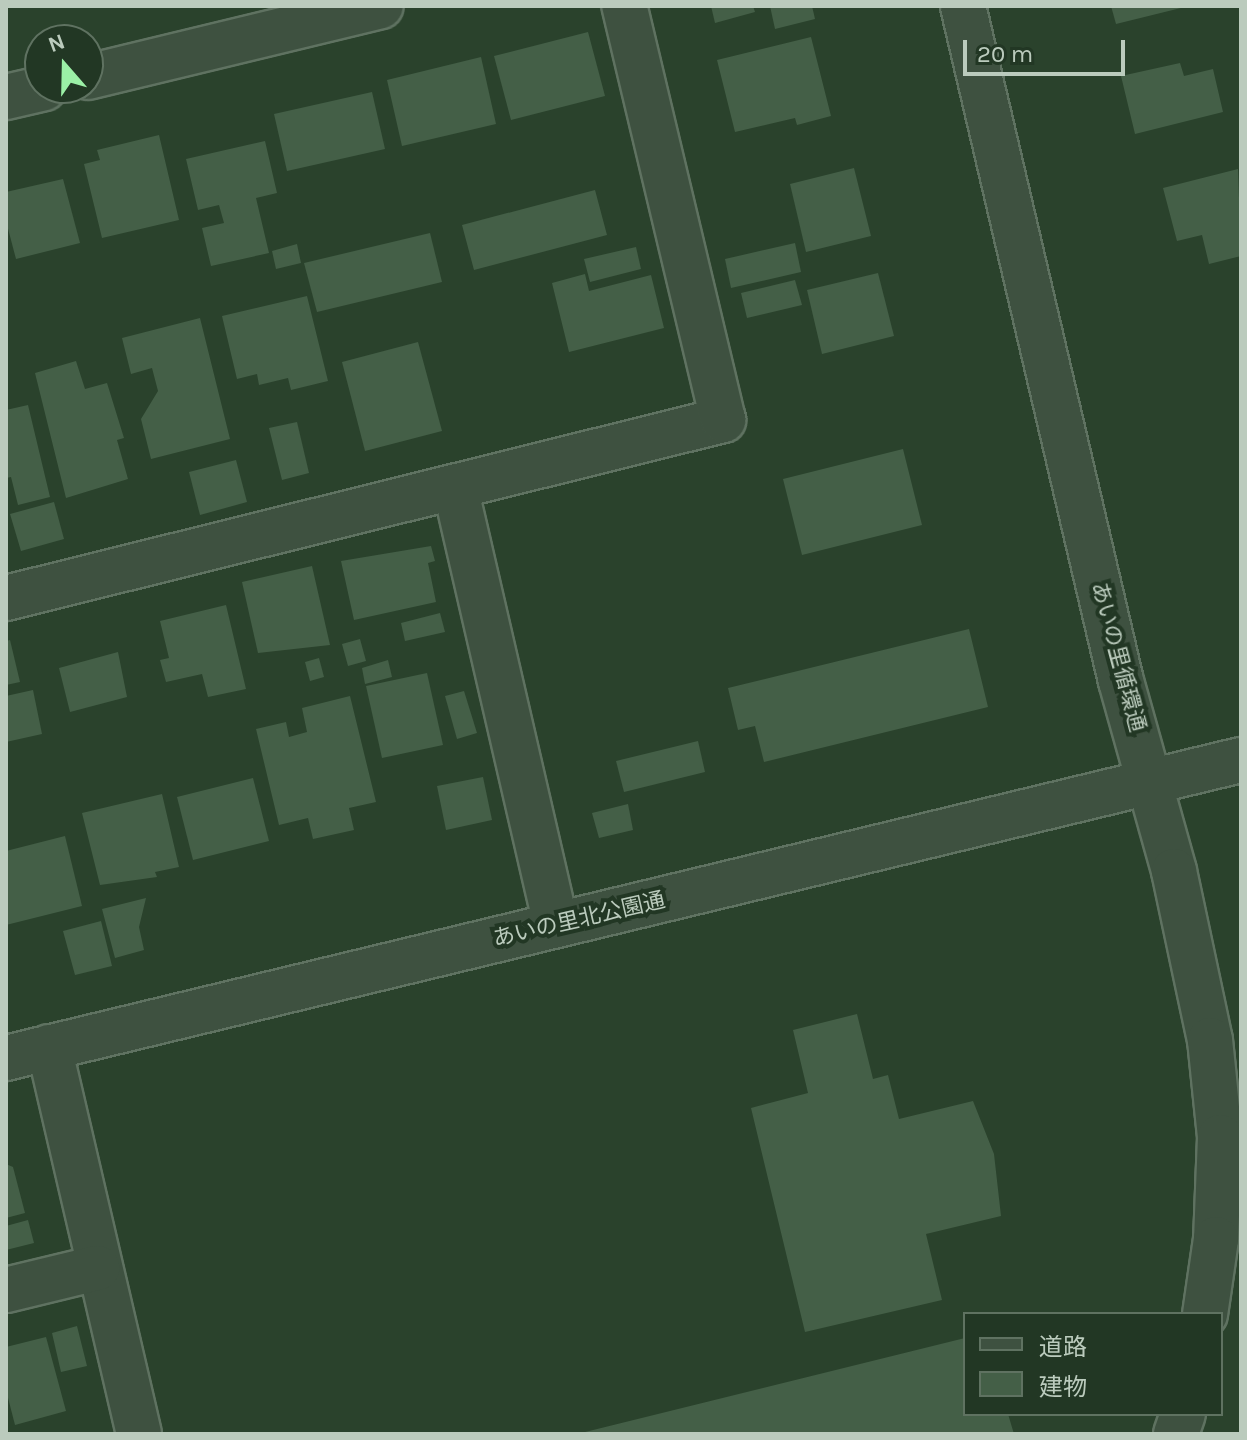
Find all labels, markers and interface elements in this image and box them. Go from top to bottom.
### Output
north arrow [24,24,104,104]
scale bar [967,24,1129,74]
text: N [45,28,68,58]
text: 20 m [977,40,1033,68]
street label: あいの里循環通 [1085,579,1151,735]
street label: あいの里北公園通 [490,887,668,953]
legend [963,1312,1223,1416]
text: 道路 [1039,1333,1087,1361]
text: 建物 [1039,1373,1087,1401]

